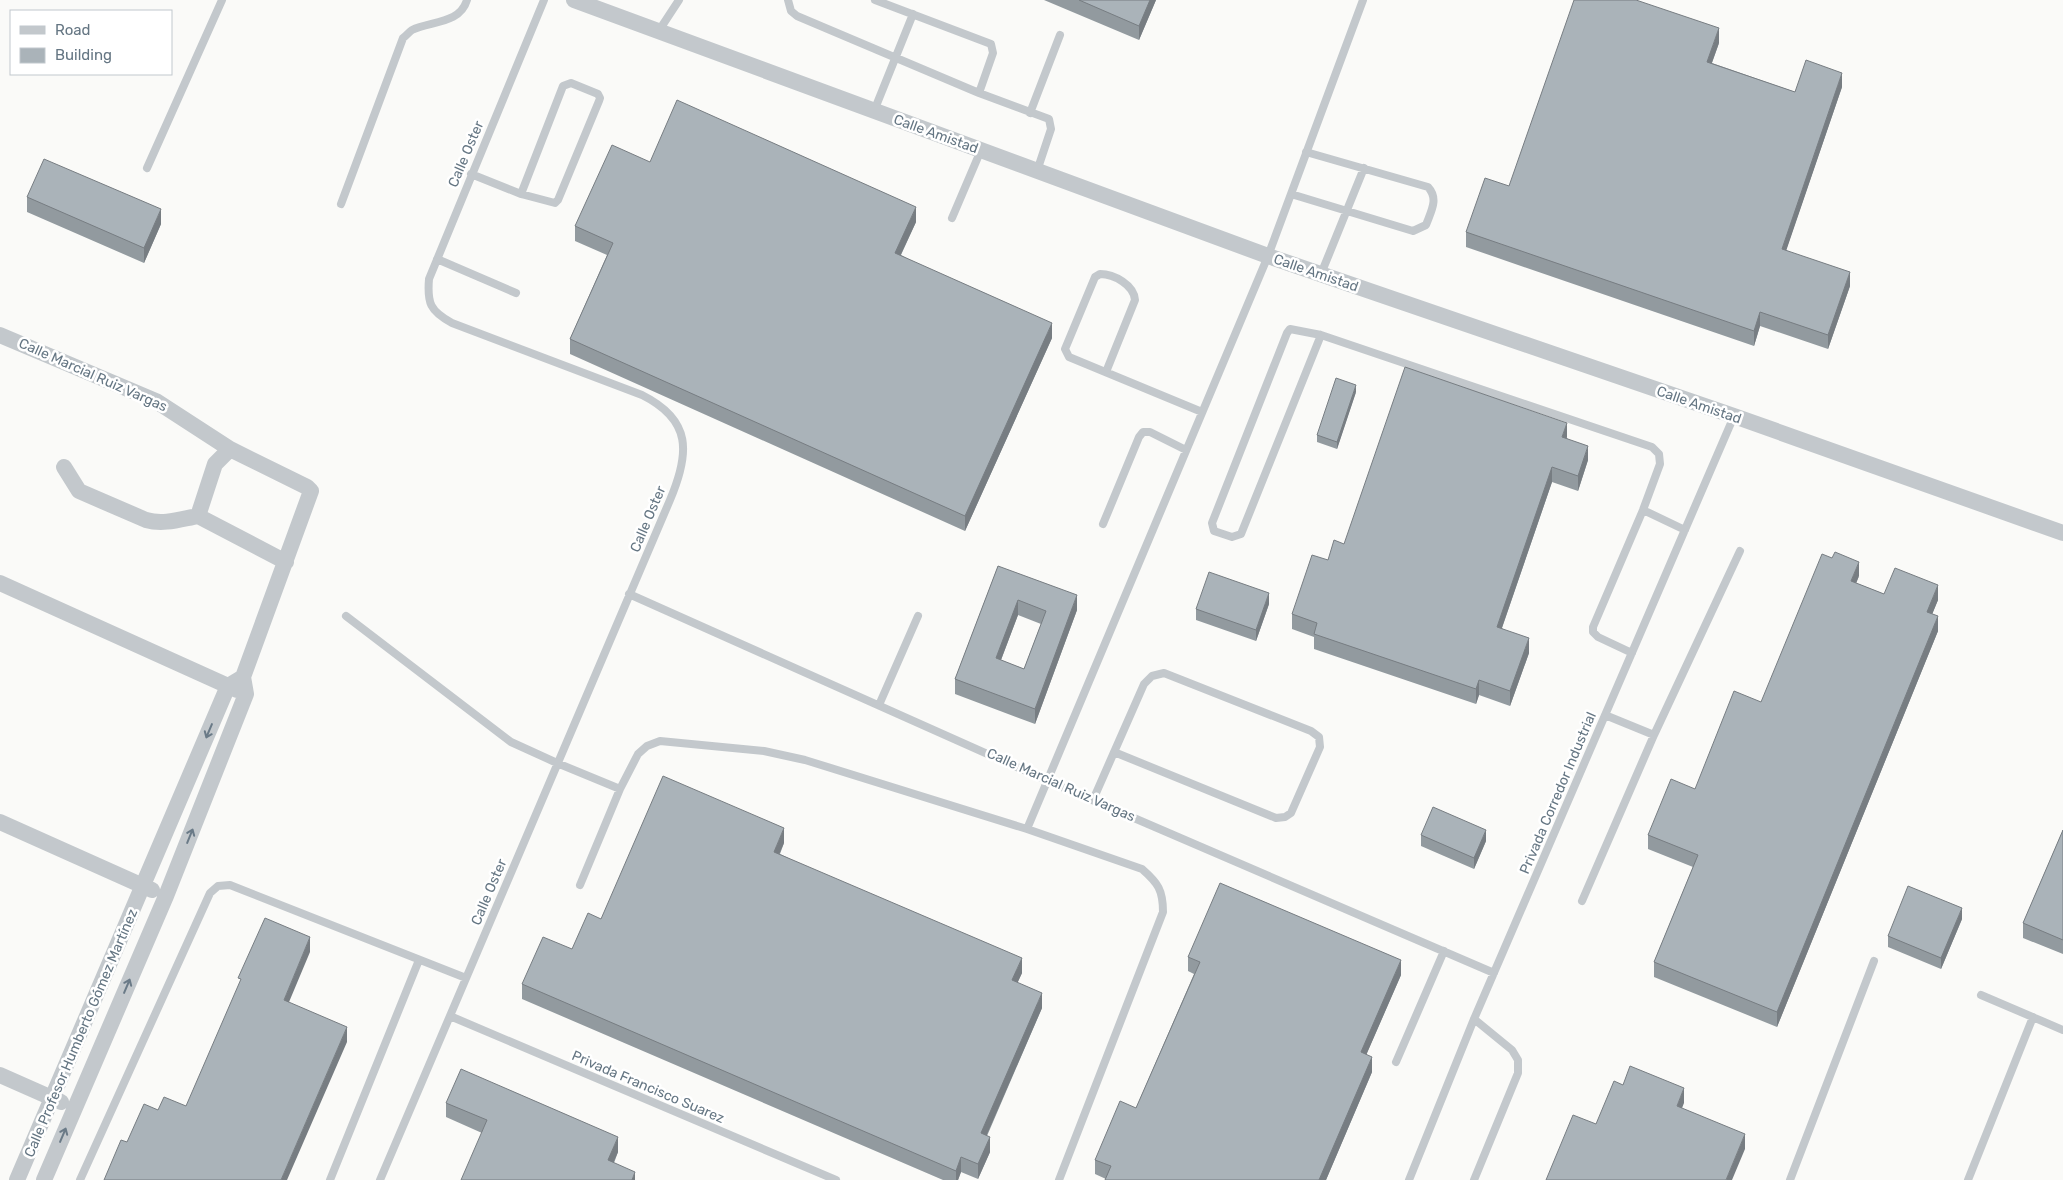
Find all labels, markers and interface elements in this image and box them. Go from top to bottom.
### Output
legend [10,10,172,75]
text: Road [55,21,91,39]
text: Building [55,46,112,64]
street label: Calle Amistad [891,111,981,157]
street label: Calle Oster [444,118,488,190]
street label: Calle Amistad [1271,251,1361,295]
street label: Calle Marcial Ruiz Vargas [16,335,170,415]
street label: Calle Amistad [1654,383,1744,427]
street label: Calle Oster [626,483,670,555]
street label: Privada Corredor Industrial [1516,709,1600,877]
one-way arrow [204,723,214,738]
street label: Calle Marcial Ruiz Vargas [984,745,1138,825]
one-way arrow [185,829,195,844]
street label: Calle Oster [467,856,511,928]
street label: Calle Profesor Humberto Gómez Martínez [21,906,141,1160]
one-way arrow [123,979,132,994]
street label: Privada Francisco Suarez [569,1047,727,1127]
one-way arrow [58,1128,68,1143]

